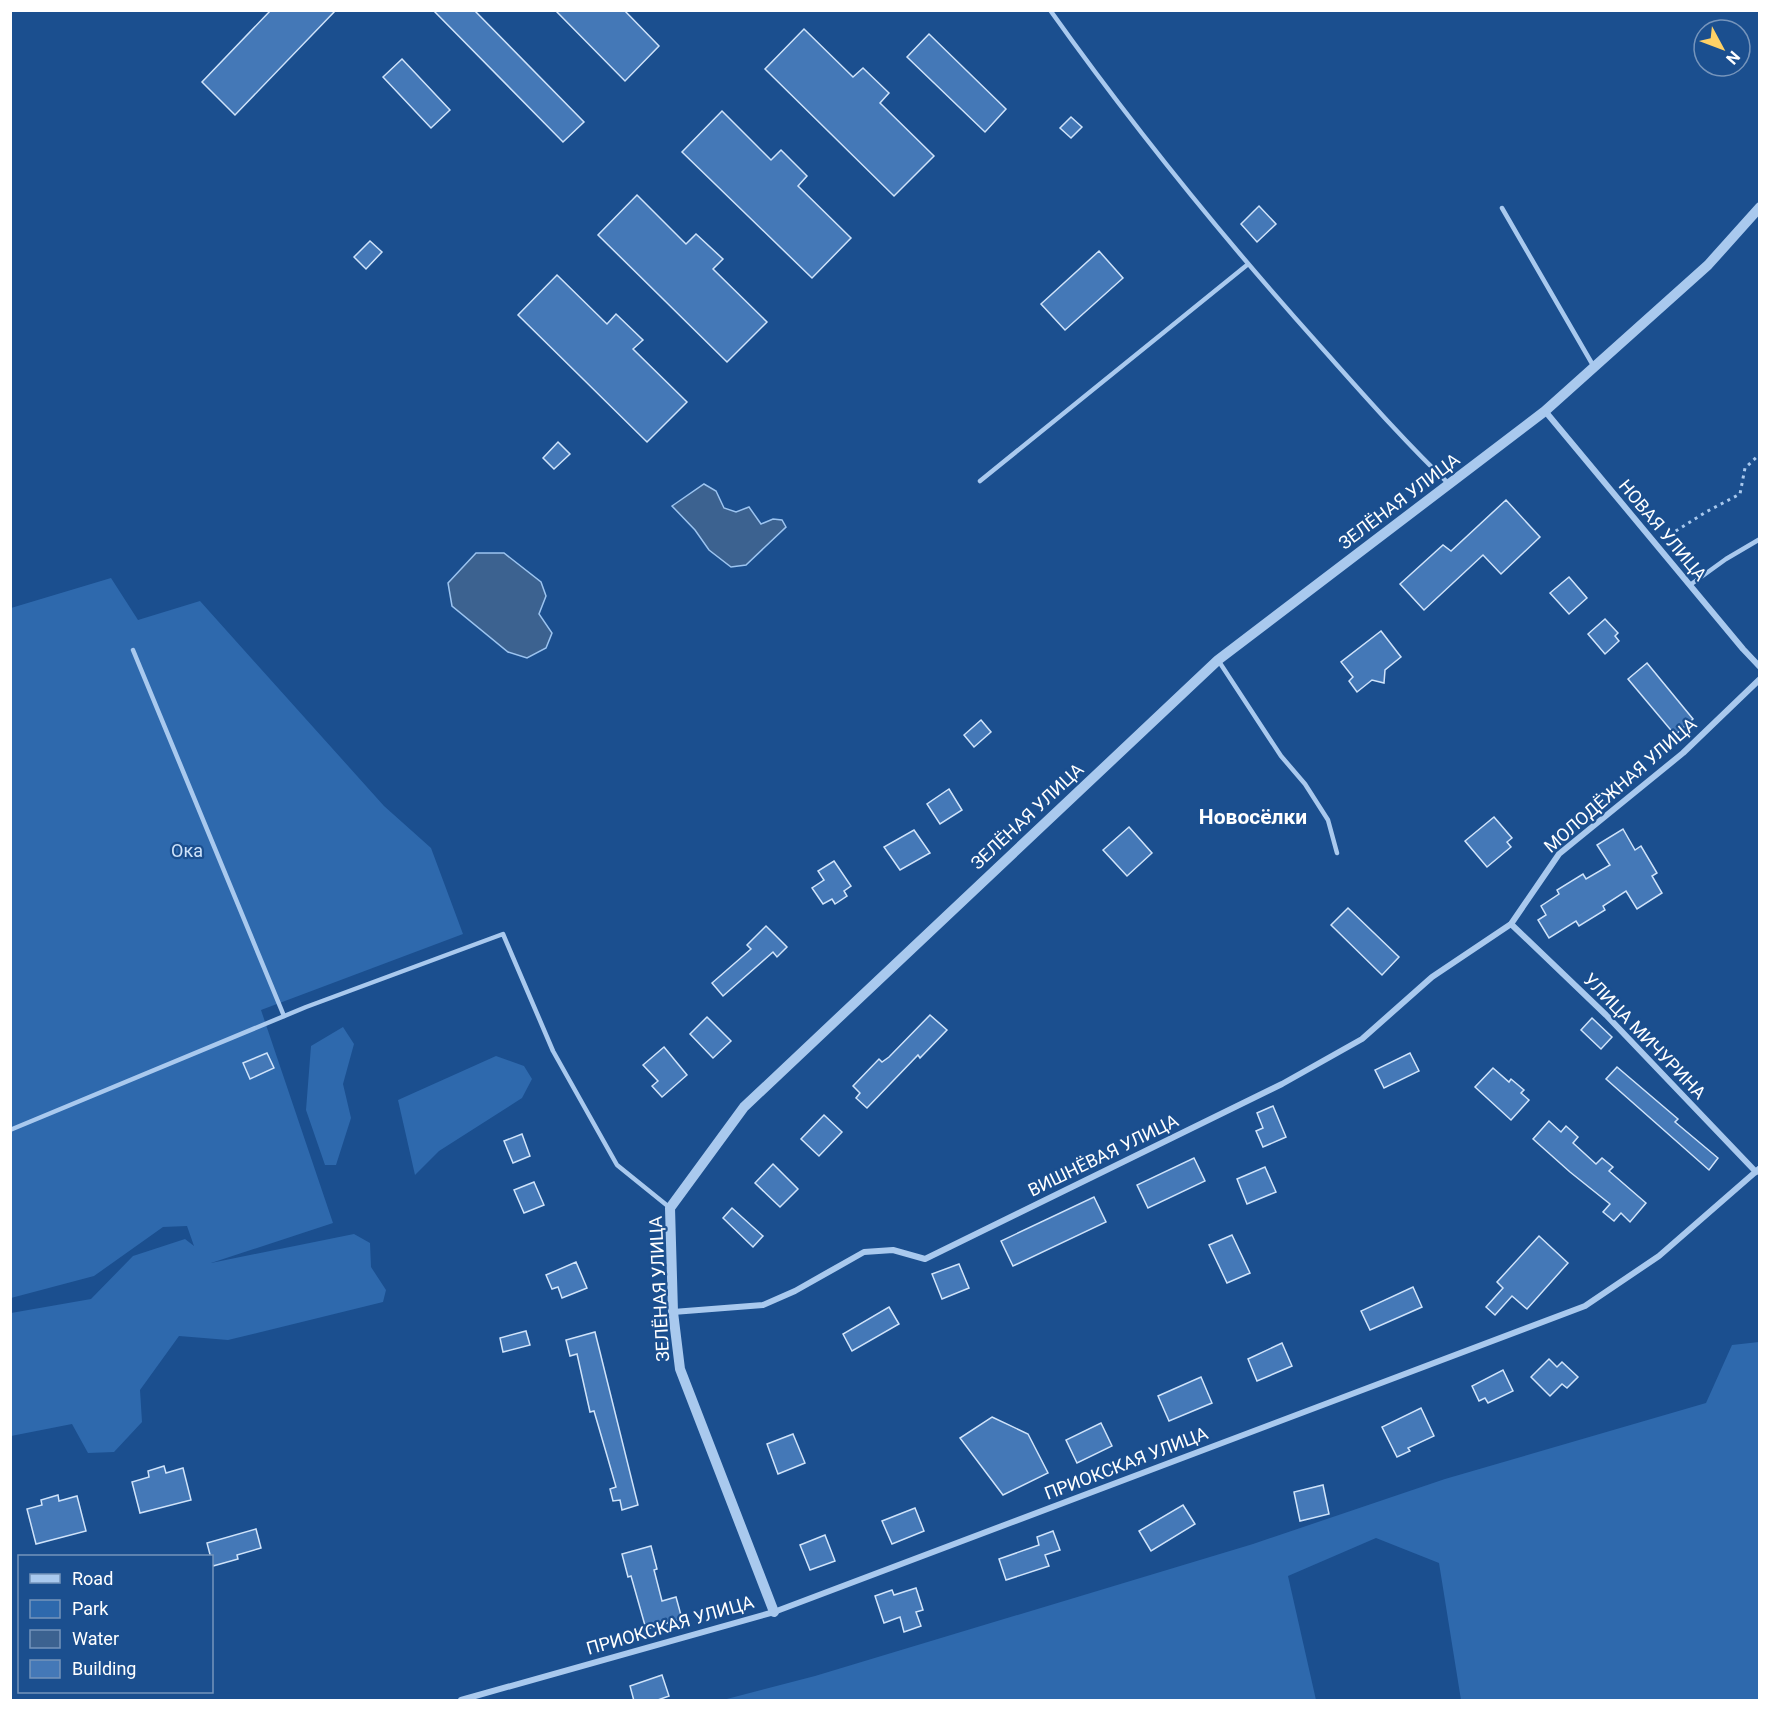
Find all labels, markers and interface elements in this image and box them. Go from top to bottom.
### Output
north arrow [1692,18,1752,78]
text: N [1722,47,1744,68]
street label: ЗЕЛЁНАЯ УЛИЦА [1334,449,1464,553]
street label: НОВАЯ УЛИЦА [1615,475,1712,585]
street label: МОЛОДЁЖНАЯ УЛИЦА [1540,713,1701,857]
street label: ЗЕЛЁНАЯ УЛИЦА [966,758,1088,873]
district label: Новосёлки [1199,805,1307,829]
park label: Ока [171,840,203,861]
street label: УЛИЦА МИЧУРИНА [1579,969,1711,1103]
street label: ВИШНЁВАЯ УЛИЦА [1024,1109,1182,1200]
street label: ЗЕЛЁНАЯ УЛИЦА [645,1215,673,1362]
street label: ПРИОКСКАЯ УЛИЦА [1041,1422,1211,1504]
legend [18,1555,213,1693]
text: Road [72,1568,113,1589]
street label: ПРИОКСКАЯ УЛИЦА [584,1591,756,1659]
text: Park [72,1598,109,1619]
text: Water [72,1628,119,1649]
text: Building [72,1658,136,1679]

